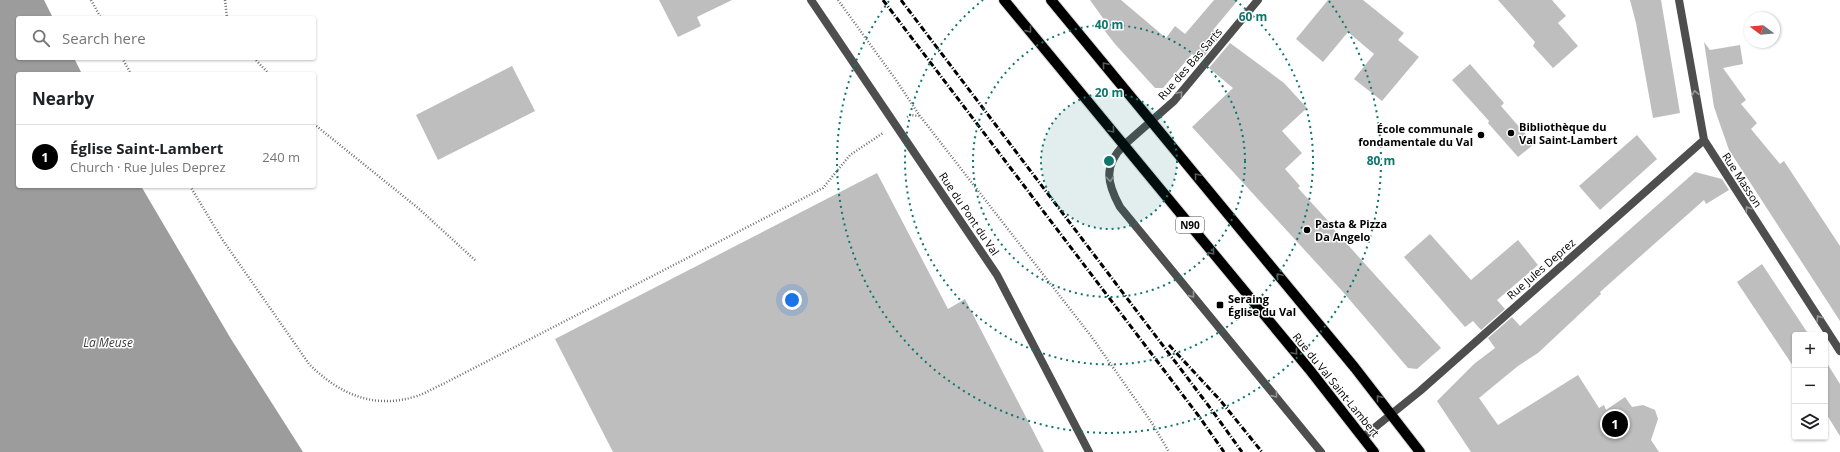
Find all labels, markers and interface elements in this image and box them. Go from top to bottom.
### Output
text: 60 m [1239,8,1267,25]
north arrow [1744,12,1780,48]
search box [16,16,316,60]
text: 40 m [1095,16,1123,33]
street label: Rue des Bas Sarts [1154,25,1225,103]
one-way arrow [1024,26,1031,33]
icon: search [30,27,52,49]
text: Search here [62,28,146,48]
one-way arrow [1102,62,1109,70]
text: 20 m [1095,84,1123,101]
text: Nearby [32,87,94,110]
one-way arrow [1692,90,1700,96]
one-way arrow [1175,92,1182,99]
place label: Bibliothèque du Val Saint-Lambert [1519,119,1618,147]
place label: École communale fondamentale du Val [1358,121,1473,149]
one-way arrow [1107,125,1114,133]
marker: Bibliothèque du Val Saint-Lambert [1506,128,1516,138]
marker: École communale fondamentale du Val [1476,130,1486,140]
text: Église Saint-Lambert [70,138,223,158]
text: 1 [41,148,49,166]
text: 240 m [262,148,300,166]
street label: Rue Masson [1719,149,1766,210]
text: 80 m [1367,152,1395,169]
centre of rings [1102,154,1116,168]
text: Church · Rue Jules Deprez [70,158,226,176]
street label: Rue du Pont du Val [936,169,1003,258]
one-way arrow [1194,173,1201,180]
one-way arrow [1105,176,1114,182]
one-way arrow [1745,206,1753,213]
place label: Pasta & Pizza Da Angelo [1315,216,1387,244]
road number: N90 [1176,217,1204,233]
marker: Pasta & Pizza Da Angelo [1302,225,1312,235]
street label: Rue Jules Deprez [1503,235,1578,303]
one-way arrow [1208,247,1215,255]
one-way arrow [1277,274,1284,281]
your location [782,290,802,310]
one-way arrow [1188,290,1195,297]
place label: Seraing Église du Val [1228,291,1296,319]
marker: Seraing Église du Val [1215,300,1225,310]
one-way arrow [1816,315,1824,322]
street label: Rue du Val Saint-Lambert [1290,330,1383,440]
map controls [1792,332,1828,440]
button: + [1792,332,1828,368]
water label: La Meuse [83,334,133,351]
one-way arrow [1290,348,1297,355]
button: − [1792,368,1828,404]
one-way arrow [1270,391,1277,398]
one-way arrow [1377,396,1384,403]
button: layers [1792,404,1828,440]
pin: 1 [1602,409,1628,439]

